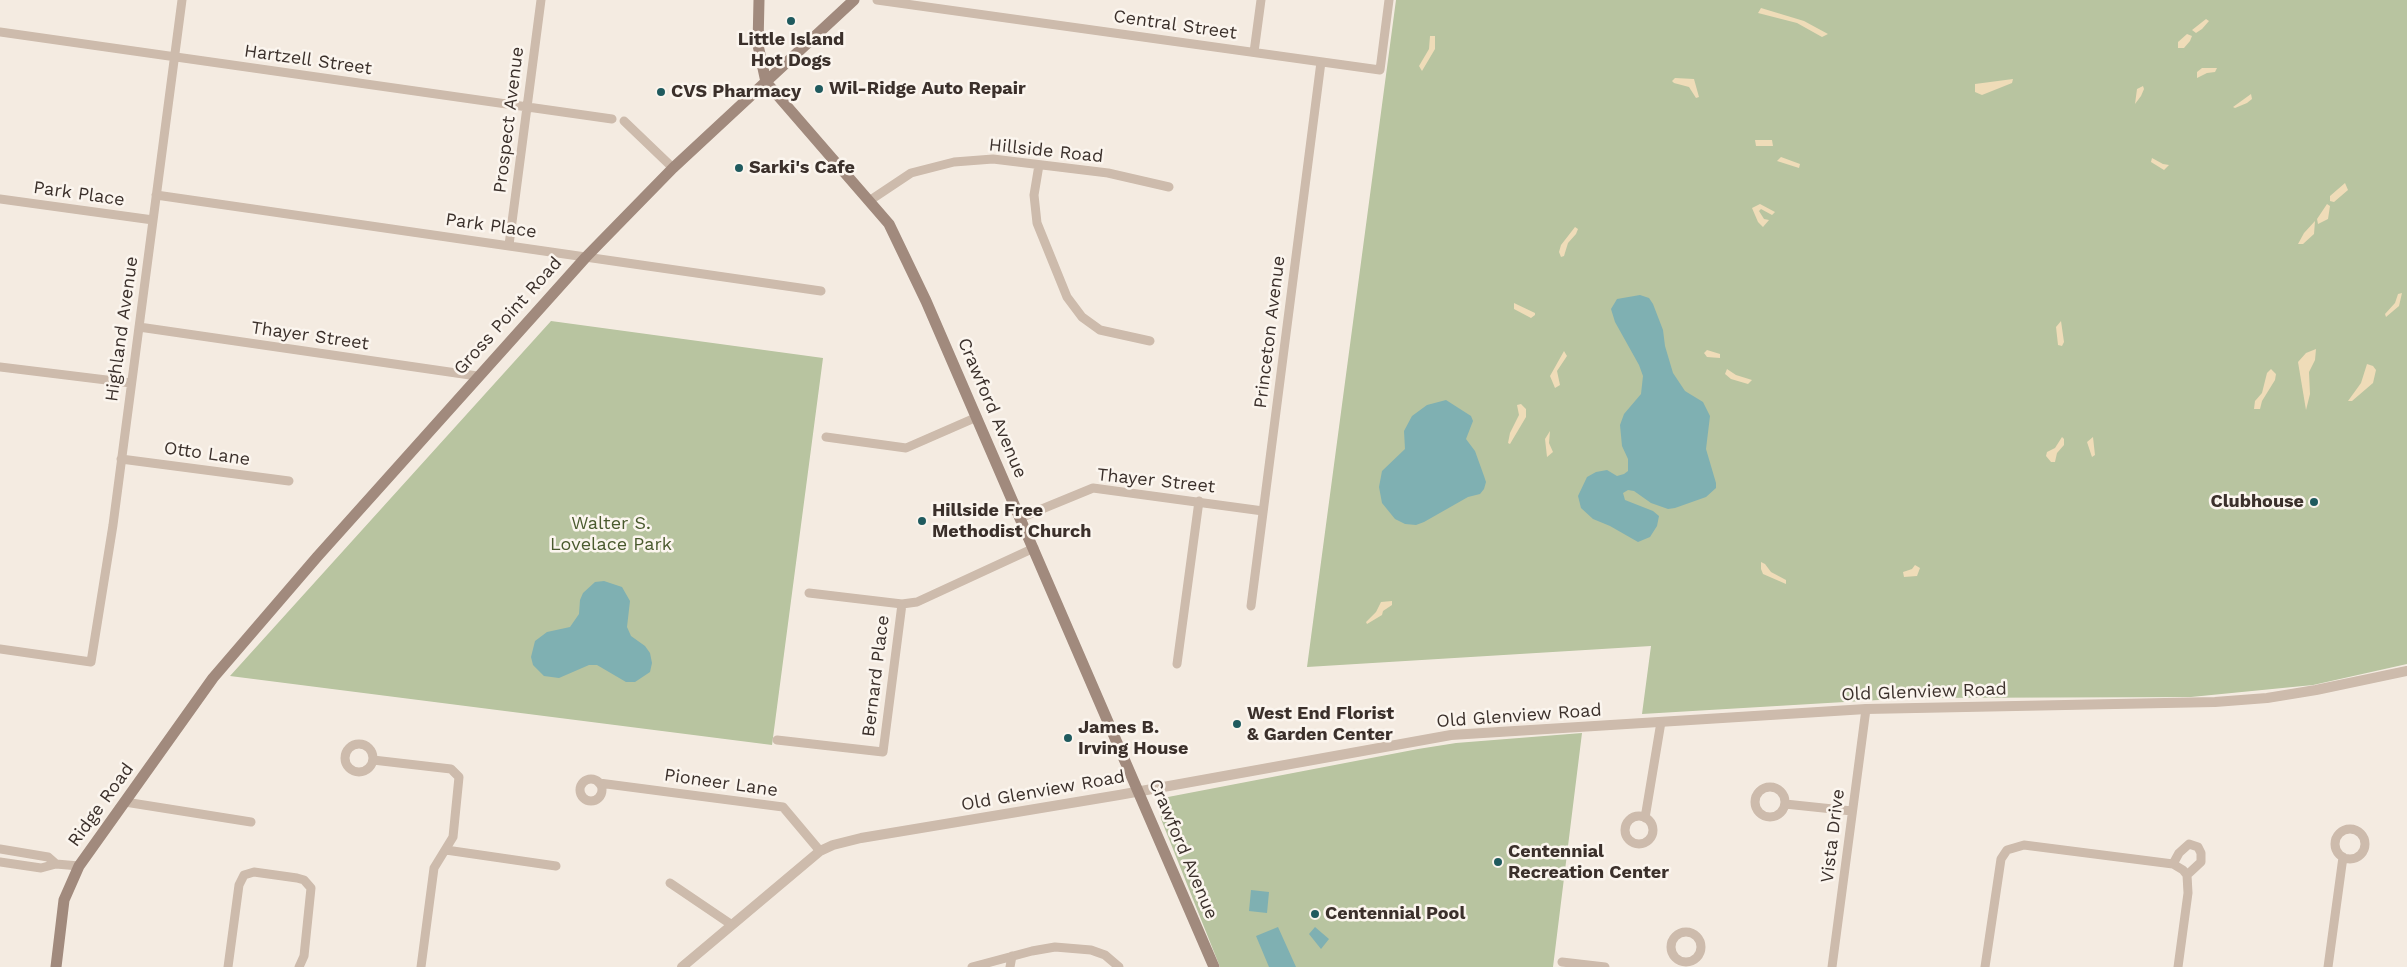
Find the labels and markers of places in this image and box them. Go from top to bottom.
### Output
marker: Little Island Hot Dogs [785,15,797,27]
place label: Little Island Hot Dogs [738,29,844,72]
place label: Wil-Ridge Auto Repair [829,78,1026,100]
place label: CVS Pharmacy [671,81,801,103]
marker: Wil-Ridge Auto Repair [813,83,825,95]
marker: CVS Pharmacy [655,86,667,98]
place label: Sarki's Cafe [749,157,855,179]
marker: Sarki's Cafe [733,162,745,174]
place label: Clubhouse [2210,491,2304,513]
marker: Clubhouse [2308,496,2320,508]
place label: Hillside Free Methodist Church [932,500,1091,542]
marker: Hillside Free Methodist Church [916,515,928,527]
place label: West End Florist & Garden Center [1247,703,1394,746]
place label: James B. Irving House [1078,717,1188,760]
marker: West End Florist & Garden Center [1231,718,1243,730]
marker: James B. Irving House [1062,732,1074,744]
place label: Centennial Recreation Center [1508,841,1669,884]
marker: Centennial Recreation Center [1492,856,1504,868]
place label: Centennial Pool [1325,903,1465,925]
marker: Centennial Pool [1309,908,1321,920]

